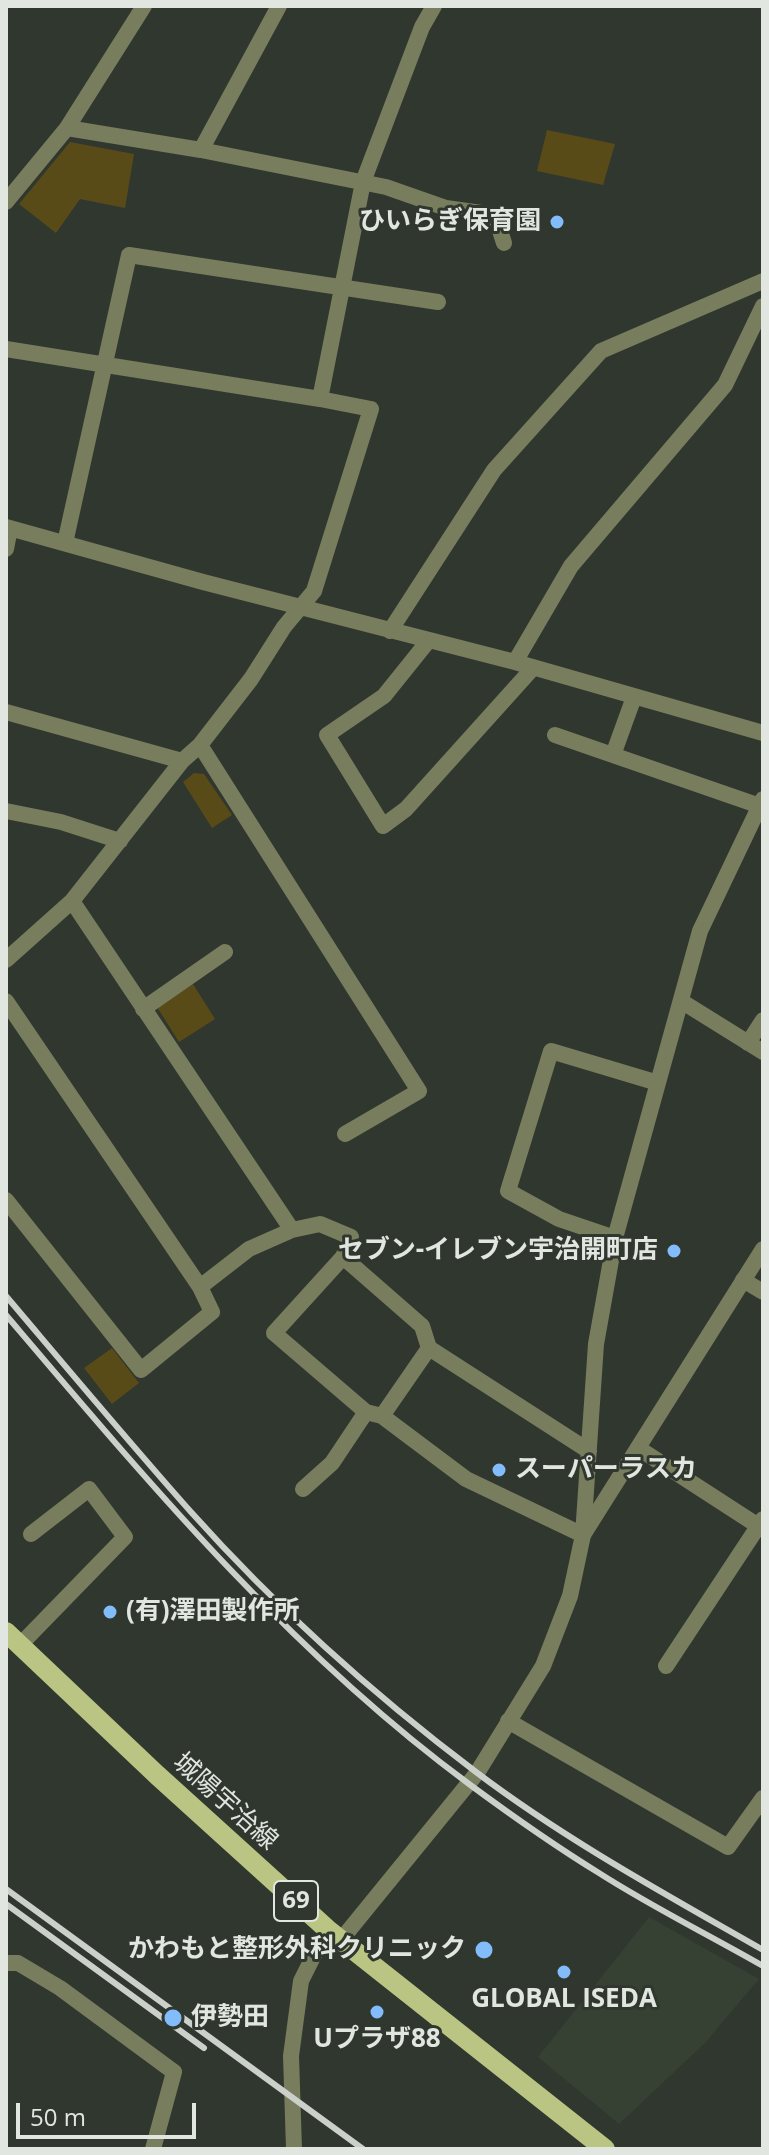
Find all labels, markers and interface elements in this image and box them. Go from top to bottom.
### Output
place label: ひいらぎ保育園 [359,206,541,238]
marker: ひいらぎ保育園 [548,213,566,231]
place label: セブン-イレブン宇治開町店 [338,1235,658,1267]
marker: セブン-イレブン宇治開町店 [665,1242,683,1260]
place label: スーパーラスカ [515,1454,697,1486]
marker: スーパーラスカ [490,1461,508,1479]
place label: (有)澤田製作所 [126,1596,300,1628]
marker: (有)澤田製作所 [101,1603,119,1621]
street label: 城陽宇治線 [166,1747,284,1857]
road number: 69 [274,1881,318,1921]
place label: かわもと整形外科クリニック [128,1934,466,1966]
marker: かわもと整形外科クリニック [473,1939,495,1961]
marker: GLOBAL ISEDA [555,1963,573,1981]
place label: GLOBAL ISEDA [471,1984,657,2016]
place label: 伊勢田 [191,2002,269,2034]
marker: Uプラザ88 [368,2003,386,2021]
marker: 伊勢田 [162,2007,184,2029]
place label: Uプラザ88 [313,2024,441,2056]
scale bar [20,2087,200,2137]
text: 50 m [30,2100,86,2133]

